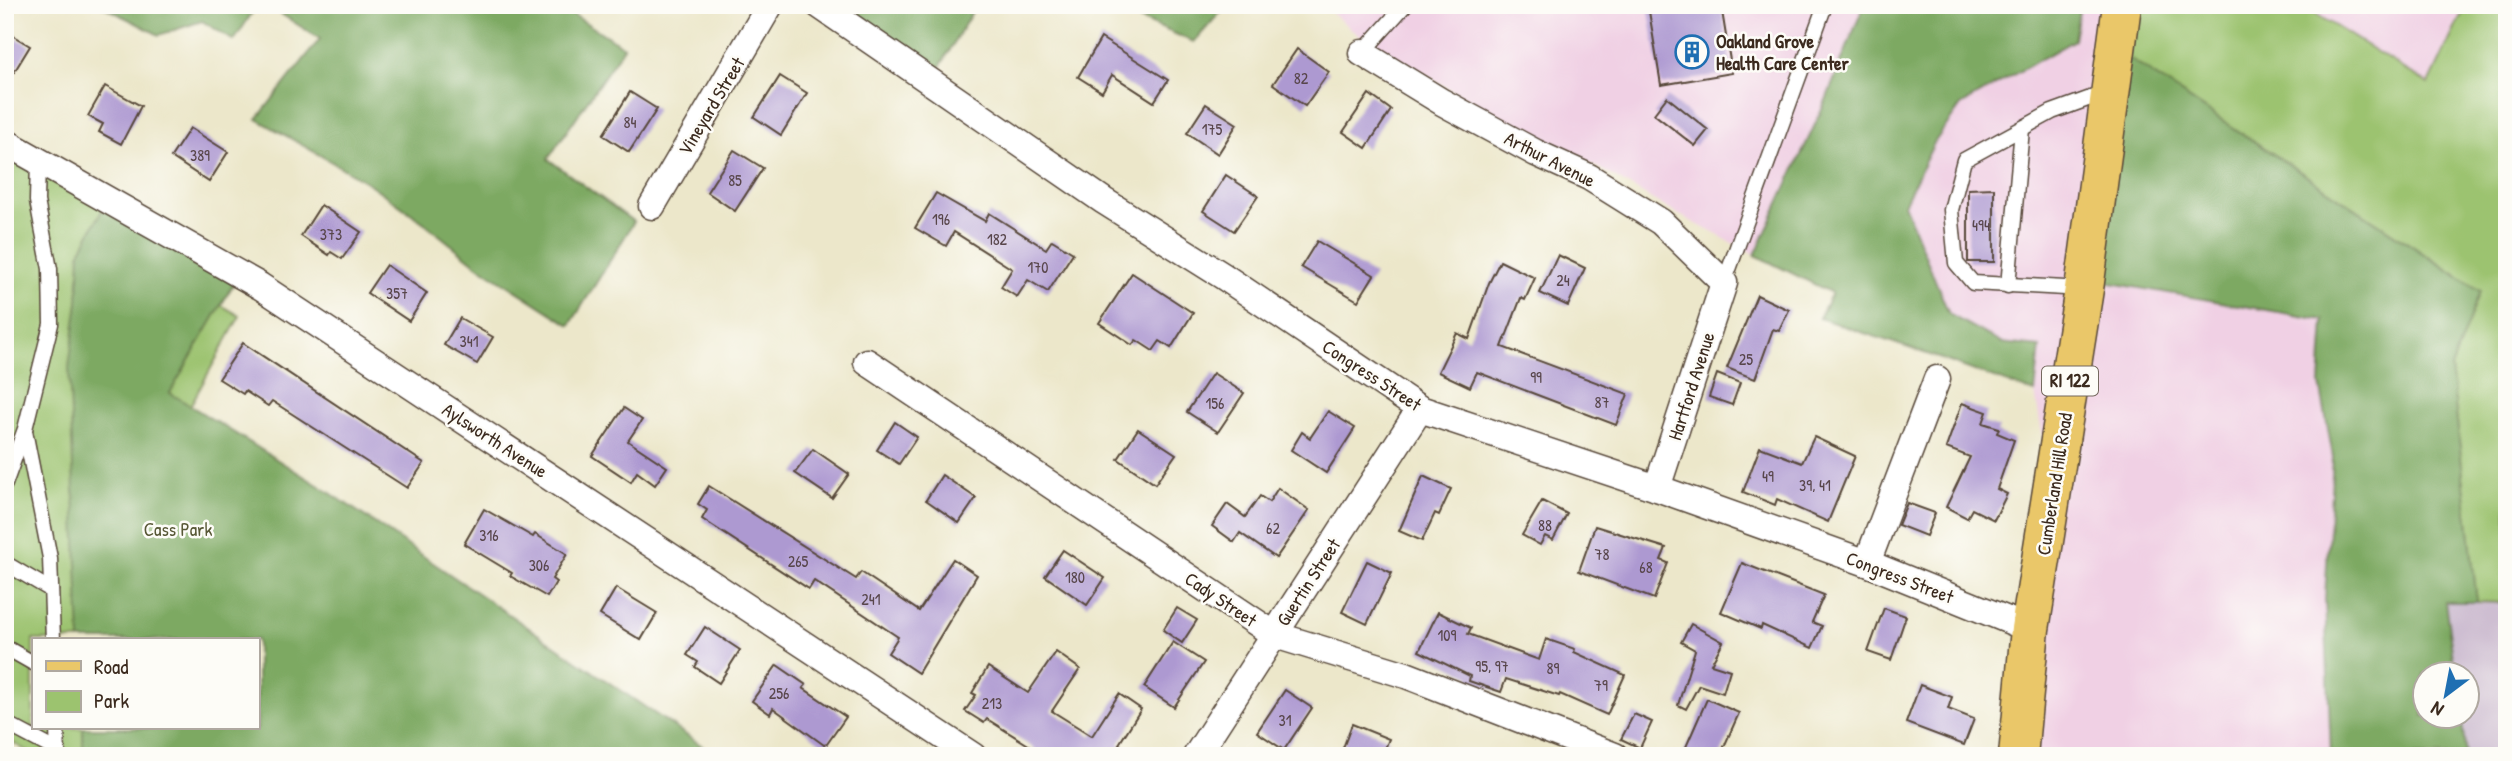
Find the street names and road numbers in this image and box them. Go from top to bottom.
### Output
street label: Vineyard Street [672,52,751,160]
street label: Arthur Avenue [1500,125,1600,193]
street label: Hartford Avenue [1661,328,1721,443]
street label: Congress Street [1317,333,1427,417]
road number: RI 122 [2042,366,2098,396]
street label: Aylsworth Avenue [437,396,553,484]
street label: Cumberland Hill Road [2030,411,2078,557]
street label: Guertin Street [1270,533,1346,631]
street label: Congress Street [1842,545,1958,610]
street label: Cady Street [1180,565,1263,633]

